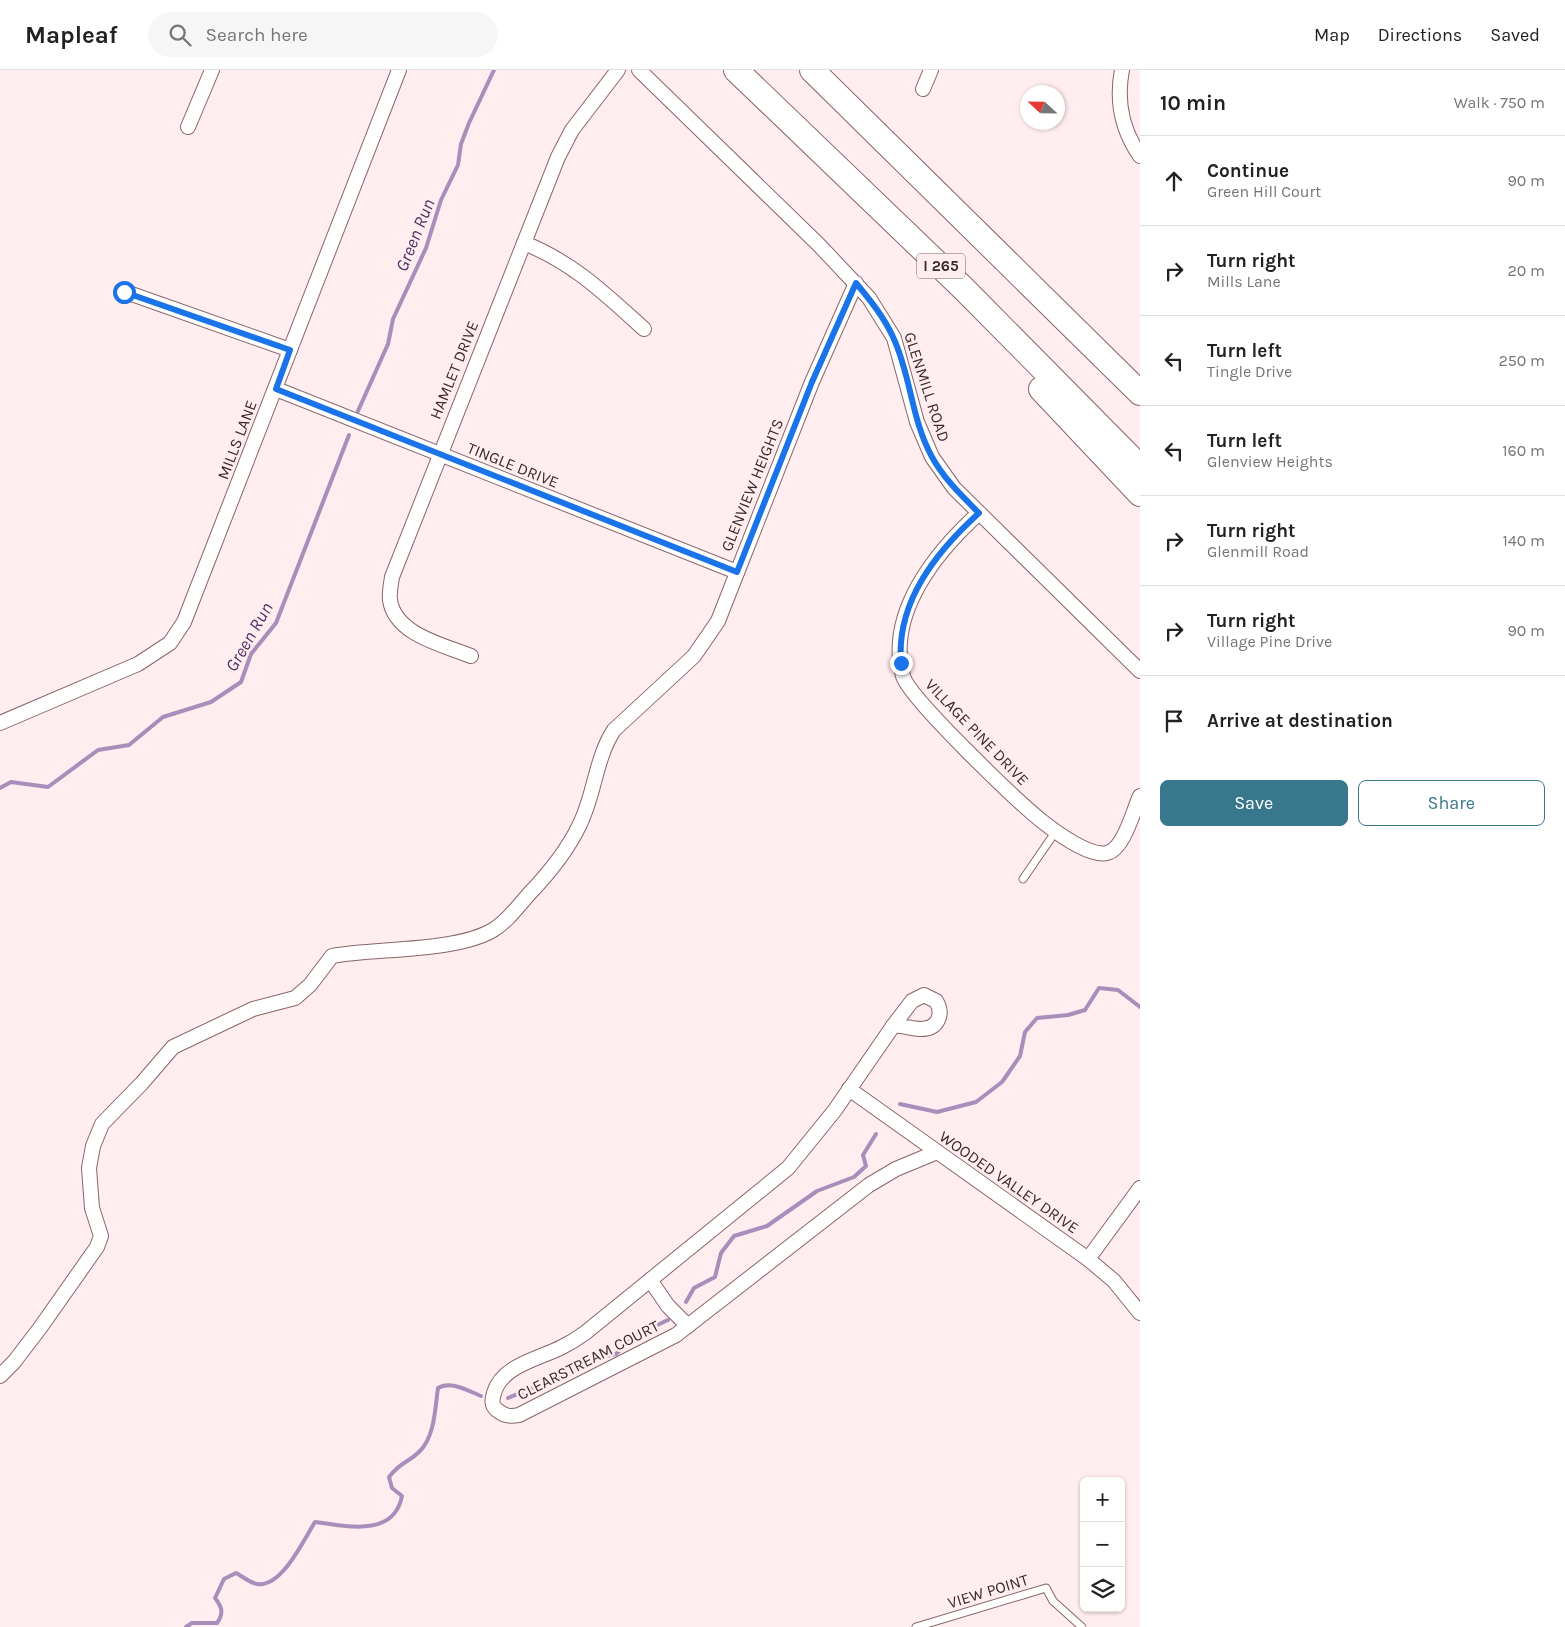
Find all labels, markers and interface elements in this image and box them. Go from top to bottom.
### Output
search box [148,12,498,57]
text: Mapleaf [25,21,118,49]
icon: search [166,21,194,49]
text: Search here [206,24,308,46]
text: Map [1314,24,1350,46]
text: Directions [1378,24,1462,46]
text: Saved [1490,24,1540,46]
north arrow [1020,85,1065,130]
text: 10 min [1160,91,1226,115]
text: Walk · 750 m [1454,93,1545,112]
text: Continue [1207,160,1289,182]
icon: ahead [1160,167,1188,195]
text: 90 m [1507,171,1545,190]
text: Green Hill Court [1207,182,1321,201]
water label: Green Run [390,195,440,275]
text: Turn right [1207,250,1296,272]
road number: I 265 [917,254,965,278]
icon: right [1160,257,1188,285]
text: 20 m [1507,261,1545,280]
text: Mills Lane [1207,272,1281,291]
route start [113,281,136,304]
street label: HAMLET DRIVE [426,318,482,422]
street label: GLENMILL ROAD [900,330,954,444]
text: Turn left [1207,340,1282,362]
icon: left [1160,347,1188,375]
text: 250 m [1498,351,1545,370]
text: Tingle Drive [1207,362,1292,381]
street label: MILLS LANE [213,398,261,482]
street label: GLENVIEW HEIGHTS [717,416,787,554]
text: Turn left [1207,430,1282,452]
icon: left [1160,437,1188,465]
street label: TINGLE DRIVE [465,438,561,492]
text: 160 m [1502,441,1545,460]
text: Glenview Heights [1207,452,1333,471]
text: Turn right [1207,520,1296,542]
icon: right [1160,527,1188,555]
text: 140 m [1503,531,1545,550]
text: Glenmill Road [1207,542,1309,561]
water label: Green Run [220,598,278,676]
text: Turn right [1207,610,1296,632]
icon: right [1160,617,1188,645]
text: 90 m [1507,621,1545,640]
text: Village Pine Drive [1207,632,1332,651]
route end [890,652,913,675]
street label: VILLAGE PINE DRIVE [921,675,1033,789]
icon: arrive [1160,707,1188,735]
text: Arrive at destination [1207,710,1393,732]
button: Save [1160,780,1348,826]
button: Share [1358,780,1545,826]
street label: WOODED VALLEY DRIVE [936,1127,1082,1237]
street label: CLEARSTREAM COURT [514,1316,662,1404]
map controls [1080,1477,1125,1612]
button: + [1080,1477,1125,1522]
button: − [1080,1522,1125,1567]
button: layers [1080,1567,1125,1612]
street label: VIEW POINT [945,1570,1031,1612]

